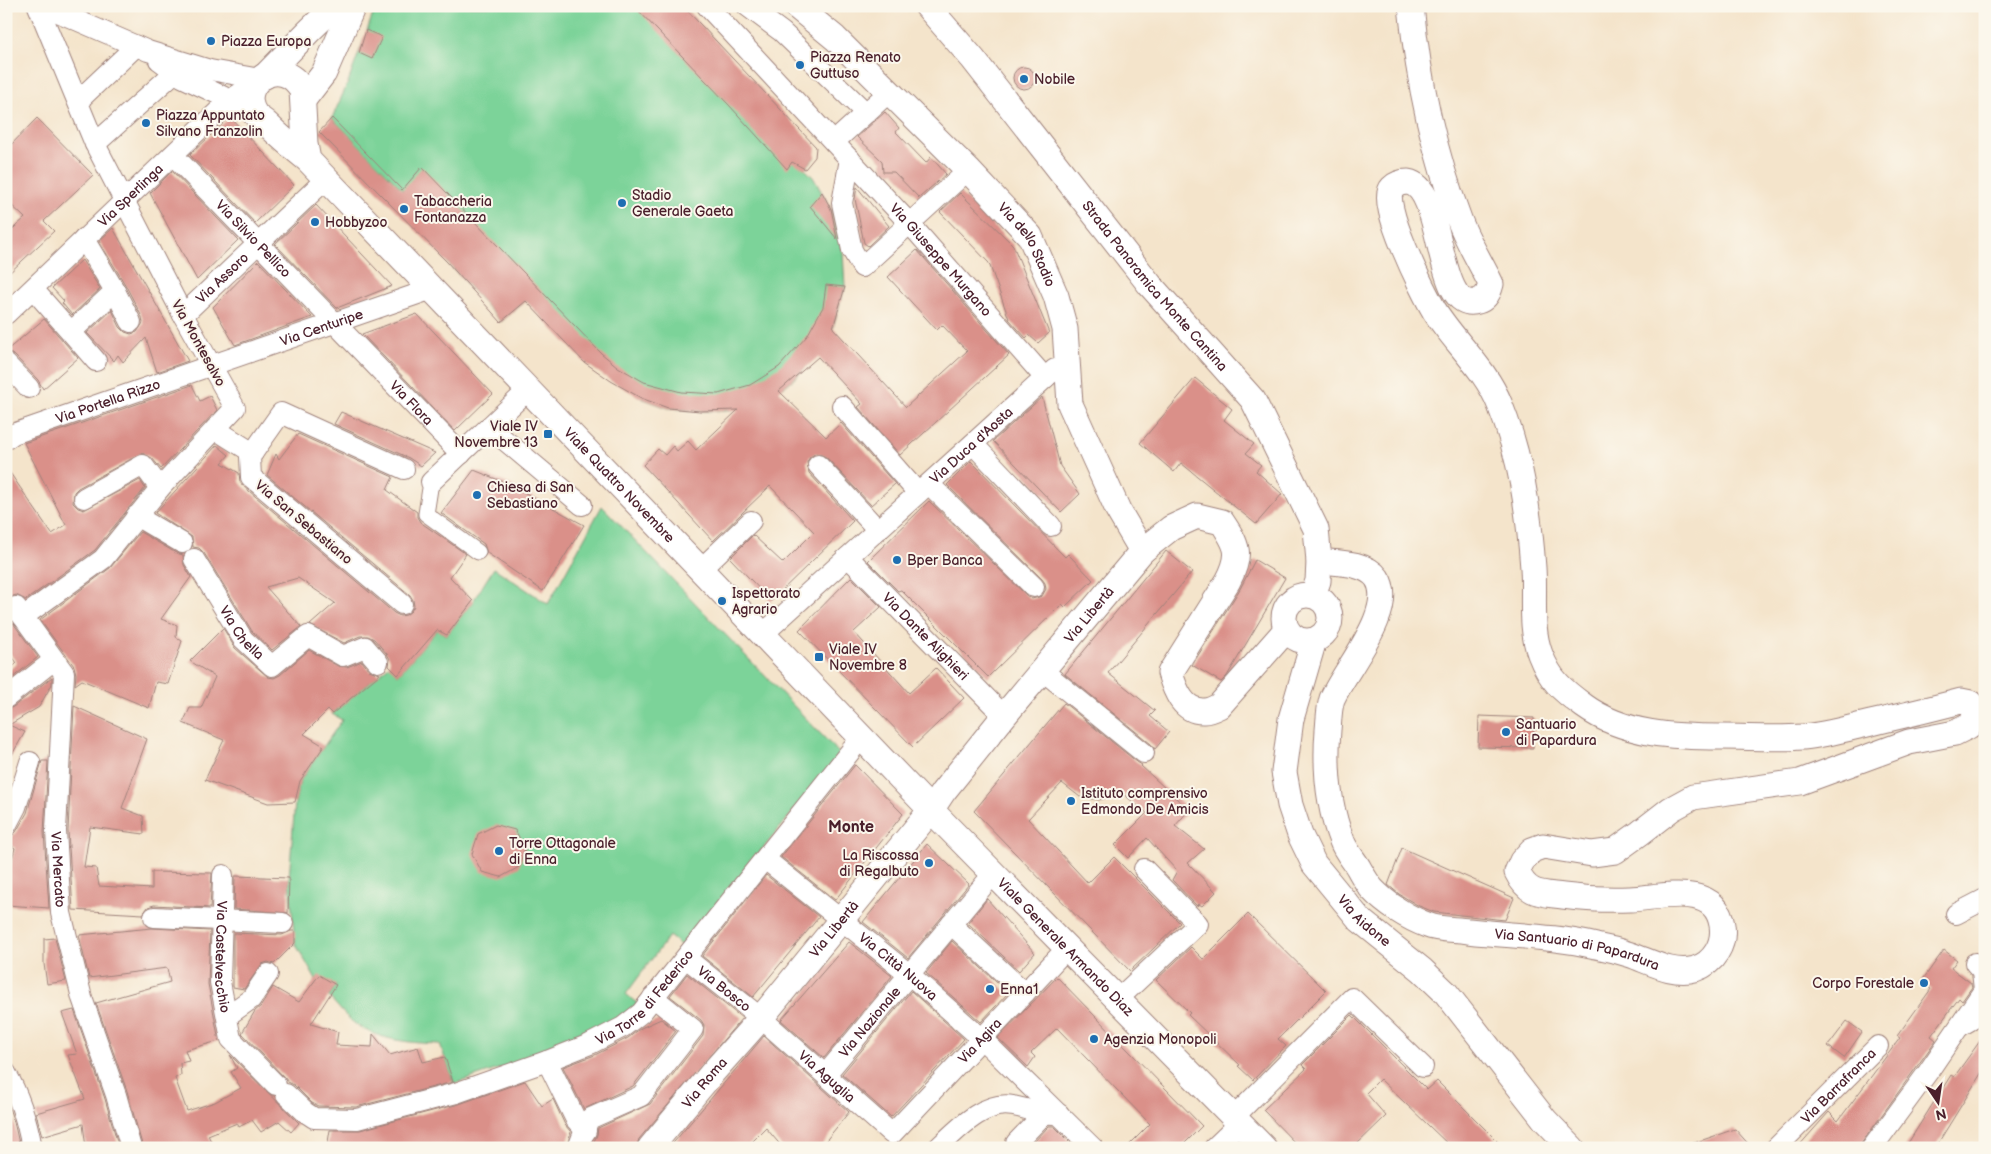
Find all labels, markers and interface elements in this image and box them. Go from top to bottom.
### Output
place label: Piazza Europa [221,33,311,50]
marker: Piazza Europa [205,35,217,47]
place label: Piazza Renato Guttuso [810,49,901,82]
marker: Piazza Renato Guttuso [794,59,806,71]
place label: Nobile [1034,71,1075,88]
marker: Nobile [1018,73,1030,85]
place label: Piazza Appuntato Silvano Franzolin [156,107,265,140]
marker: Piazza Appuntato Silvano Franzolin [140,117,152,129]
street label: Via Sperlinga [95,160,167,231]
place label: Stadio Generale Gaeta [632,187,733,220]
place label: Tabaccheria Fontanazza [414,193,492,226]
street label: Via Silvio Pellico [212,196,294,281]
marker: Stadio Generale Gaeta [616,197,628,209]
street label: Strada Panoramica Monte Cantina [1078,198,1231,375]
street label: Via dello Stadio [994,199,1059,289]
street label: Via Giuseppe Murgano [886,200,995,320]
marker: Tabaccheria Fontanazza [398,203,410,215]
place label: Hobbyzoo [325,214,388,231]
marker: Hobbyzoo [309,216,321,228]
street label: Via Assoro [193,249,252,307]
street label: Via Montesalvo [168,297,229,389]
street label: Via Centuripe [278,306,365,350]
street label: Via Portella Rizzo [53,376,163,428]
street label: Via Flora [386,377,437,429]
street label: Via Duca d'Aosta [926,404,1016,488]
place label: Viale IV Novembre 13 [454,418,538,451]
street label: Viale Quattro Novembre [560,424,678,546]
marker: Viale IV Novembre 13 [542,428,554,440]
street label: Via San Sebastiano [251,477,356,568]
place label: Chiesa di San Sebastiano [487,479,574,512]
marker: Chiesa di San Sebastiano [471,489,483,501]
place label: Bper Banca [907,552,983,569]
marker: Bper Banca [891,554,903,566]
street label: Via Libertà [1061,583,1118,646]
place label: Ispettorato Agrario [732,585,800,618]
street label: Via Dante Alighieri [879,589,972,684]
marker: Ispettorato Agrario [716,595,728,607]
street label: Via Chella [216,603,268,663]
place label: Viale IV Novembre 8 [829,641,907,674]
marker: Viale IV Novembre 8 [813,651,825,663]
place label: Santuario di Papardura [1516,716,1597,749]
marker: Santuario di Papardura [1500,726,1512,738]
place label: Istituto comprensivo Edmondo De Amicis [1081,785,1209,818]
marker: Istituto comprensivo Edmondo De Amicis [1065,795,1077,807]
district label: Monte [828,818,874,837]
street label: Via Mercato [47,831,69,908]
place label: Torre Ottagonale di Enna [509,835,616,868]
marker: Torre Ottagonale di Enna [493,845,505,857]
place label: La Riscossa di Regalbuto [839,847,919,880]
marker: La Riscossa di Regalbuto [923,857,935,869]
street label: Viale Generale Armando Diaz [994,875,1137,1020]
street label: Via Aidone [1334,891,1394,950]
street label: Via Libertà [806,897,862,961]
street label: Via Castelvecchio [211,900,234,1014]
street label: Via Santuario di Papardura [1494,926,1662,974]
street label: Via Città Nuova [855,929,941,1004]
street label: Via Torre di Federico [593,946,697,1049]
street label: Via Bosco [694,963,754,1016]
place label: Corpo Forestale [1812,975,1914,992]
marker: Corpo Forestale [1918,977,1930,989]
place label: Enna1 [1000,981,1038,998]
street label: Via Nazionale [835,983,904,1061]
marker: Enna1 [984,983,996,995]
street label: Via Agira [955,1015,1005,1067]
place label: Agenzia Monopoli [1104,1031,1217,1048]
marker: Agenzia Monopoli [1088,1033,1100,1045]
street label: Via Barrafranca [1797,1045,1880,1127]
street label: Via Aguglia [795,1047,858,1106]
street label: Via Roma [679,1054,731,1112]
north arrow [1914,1076,1964,1126]
text: N [1934,1105,1948,1124]

